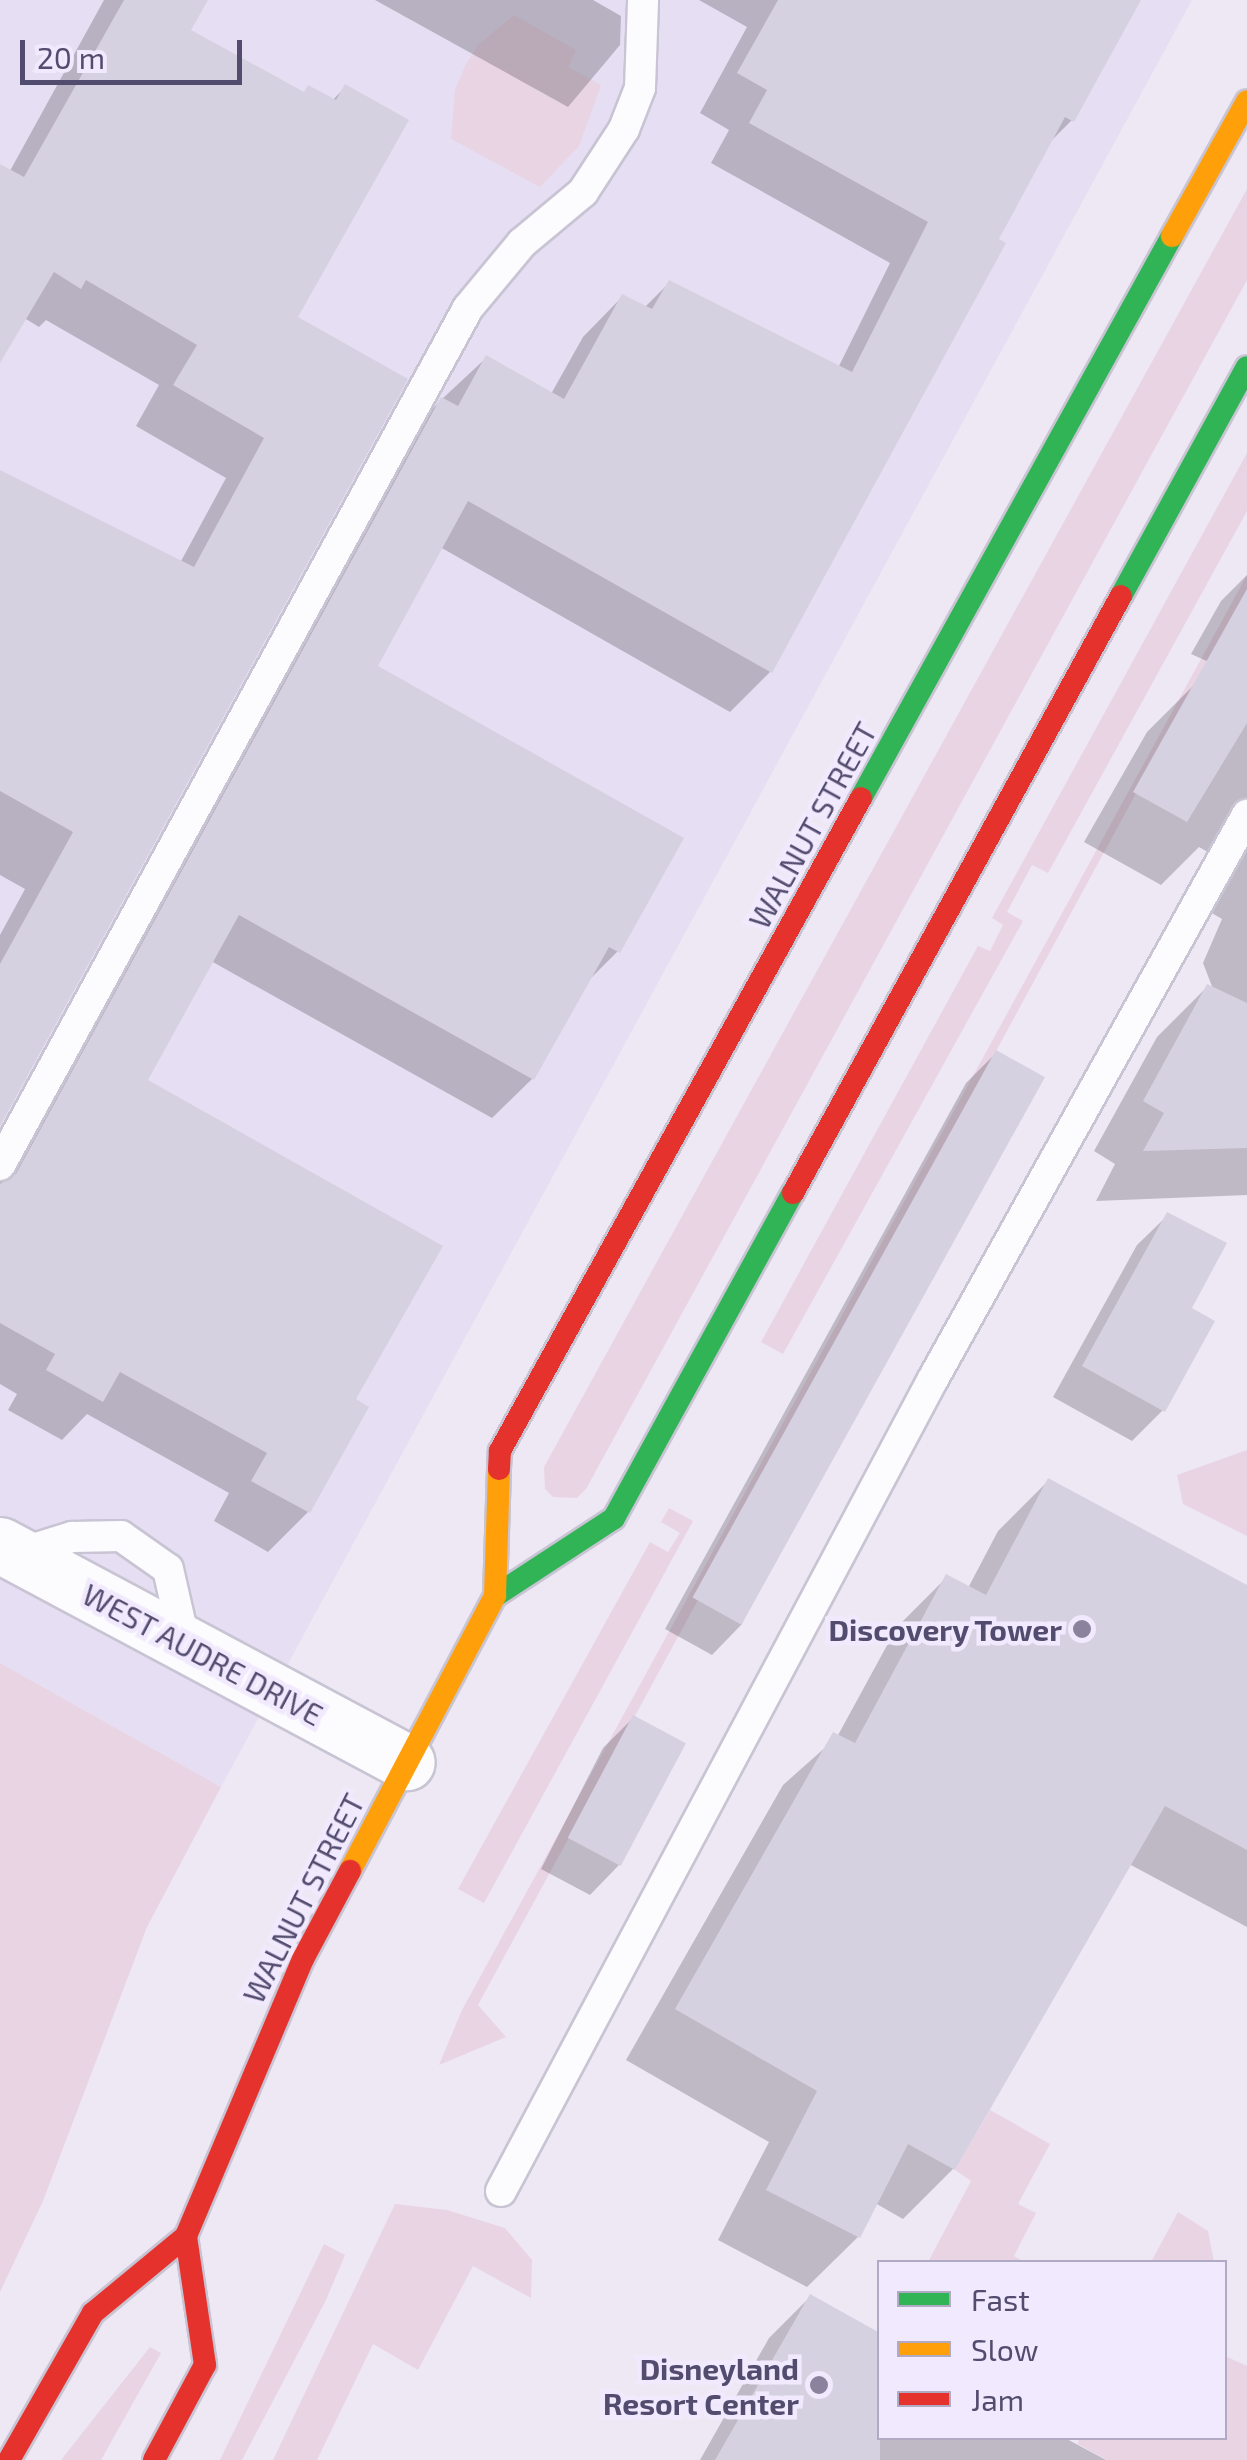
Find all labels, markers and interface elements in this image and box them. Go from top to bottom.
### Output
scale bar [25,20,248,82]
text: 20 m [37,39,105,75]
street label: WALNUT STREET [740,715,884,935]
street label: WEST AUDRE DRIVE [76,1575,330,1733]
place label: Discovery Tower [827,1611,1062,1647]
marker: Discovery Tower [1071,1618,1093,1640]
street label: WALNUT STREET [235,1787,371,2009]
legend [877,2260,1227,2440]
text: Fast [971,2281,1030,2317]
text: Slow [971,2331,1038,2367]
place label: Disneyland Resort Center [603,2350,799,2420]
marker: Disneyland Resort Center [808,2374,830,2396]
text: Jam [971,2381,1024,2417]

